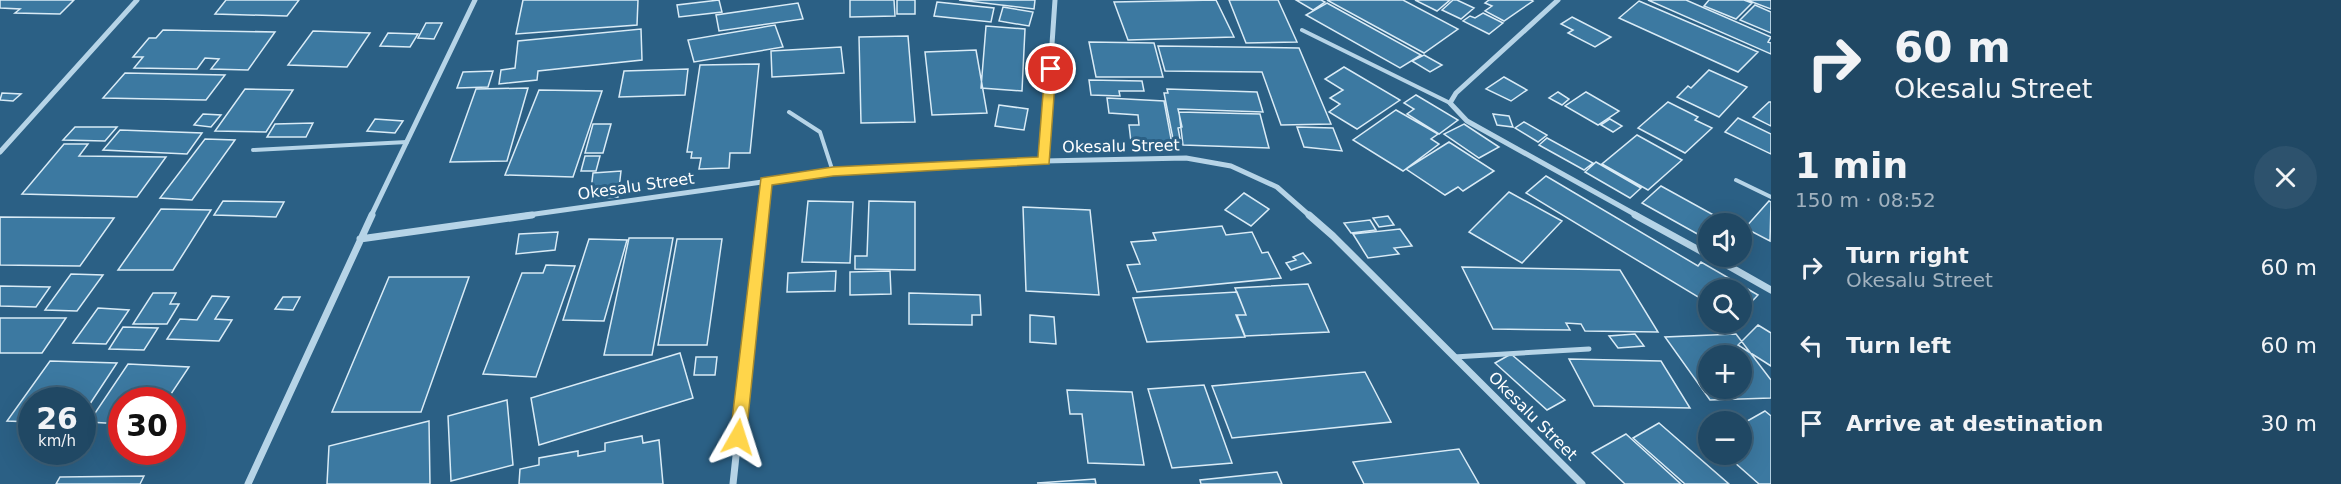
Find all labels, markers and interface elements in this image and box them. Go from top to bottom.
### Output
text: 60 m [1894,23,2011,72]
icon: right [1795,24,1873,102]
pin [1025,43,1076,94]
icon: arrive [1034,52,1067,85]
text: Okesalu Street [1894,73,2092,104]
street label: Okesalu Street [1062,135,1180,157]
text: 1 min [1795,145,1908,186]
button: close [2254,146,2317,209]
street label: Okesalu Street [576,168,696,204]
text: 150 m · 08:52 [1795,188,1936,212]
map controls [1698,213,1752,465]
button: sound [1698,213,1752,267]
text: Turn right [1846,243,1969,268]
icon: right [1795,251,1828,284]
text: 60 m [2261,255,2317,280]
text: Okesalu Street [1846,268,1993,292]
button: search [1698,279,1752,333]
icon: left [1795,329,1828,362]
text: Turn left [1846,333,1951,358]
text: 60 m [2261,333,2317,358]
button: + [1698,345,1752,399]
street label: Okesalu Street [1485,368,1581,464]
speed limit sign: 30 [108,387,186,465]
text: 26 [36,401,78,436]
position arrow [706,405,770,469]
icon: arrive [1795,407,1828,440]
button: − [1698,411,1752,465]
text: Arrive at destination [1846,411,2103,436]
text: 30 m [2261,411,2317,436]
text: km/h [38,432,76,450]

